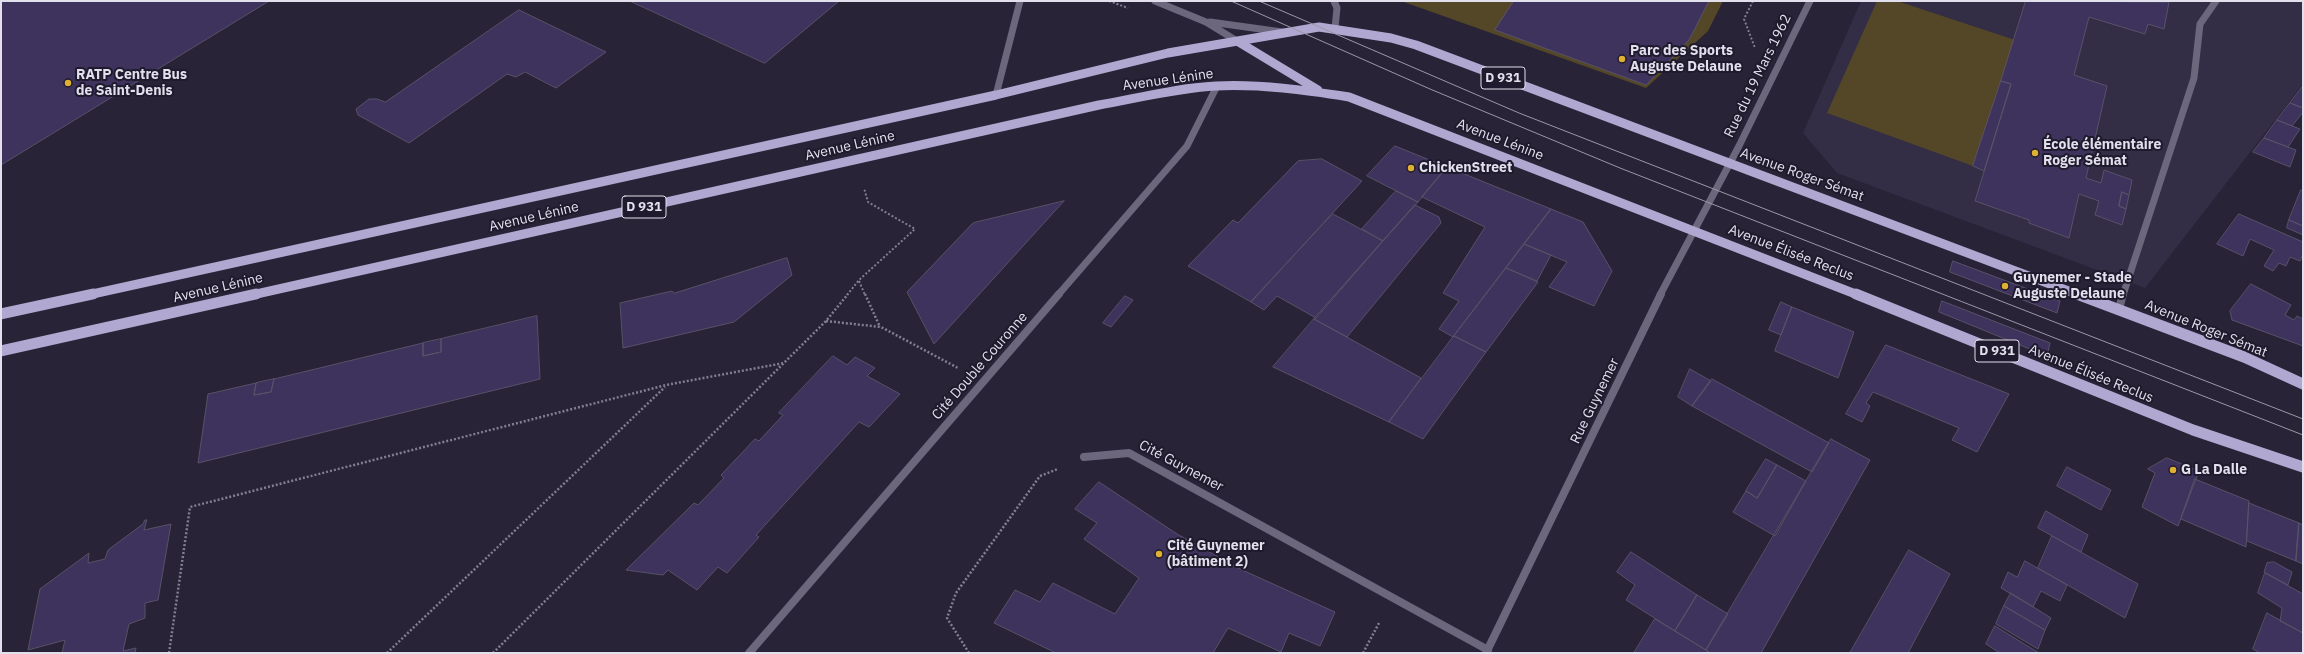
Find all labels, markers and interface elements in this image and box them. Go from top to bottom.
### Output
street label: Rue du 19 Mars 1962 [1721,12,1795,140]
place label: Parc des Sports Auguste Delaune [1630,43,1742,76]
marker: Parc des Sports Auguste Delaune [1617,54,1627,64]
street label: Avenue Lénine [1121,65,1215,95]
place label: RATP Centre Bus de Saint-Denis [76,67,187,100]
road number: D 931 [1481,67,1525,89]
marker: RATP Centre Bus de Saint-Denis [63,78,73,88]
street label: Avenue Lénine [1454,116,1546,164]
street label: Avenue Lénine [803,128,897,164]
place label: École élémentaire Roger Sémat [2043,137,2161,170]
street label: Avenue Roger Sémat [1738,145,1866,205]
marker: École élémentaire Roger Sémat [2030,148,2040,158]
place label: ChickenStreet [1419,160,1512,176]
marker: ChickenStreet [1406,163,1416,173]
road number: D 931 [622,196,666,218]
street label: Avenue Lénine [487,199,581,235]
street label: Avenue Élisée Reclus [1726,221,1856,285]
street label: Avenue Lénine [171,270,265,306]
place label: Guynemer - Stade Auguste Delaune [2013,270,2132,302]
marker: Guynemer - Stade Auguste Delaune [2000,281,2010,291]
street label: Avenue Roger Sémat [2142,297,2270,361]
street label: Cité Double Couronne [929,309,1031,423]
road number: D 931 [1975,340,2019,362]
street label: Avenue Élisée Reclus [2026,341,2156,407]
street label: Rue Guynemer [1567,355,1623,447]
street label: Cité Guynemer [1136,437,1226,495]
place label: G La Dalle [2181,462,2247,478]
marker: G La Dalle [2168,465,2178,475]
place label: Cité Guynemer (bâtiment 2) [1167,538,1265,570]
marker: Cité Guynemer (bâtiment 2) [1154,549,1164,559]

